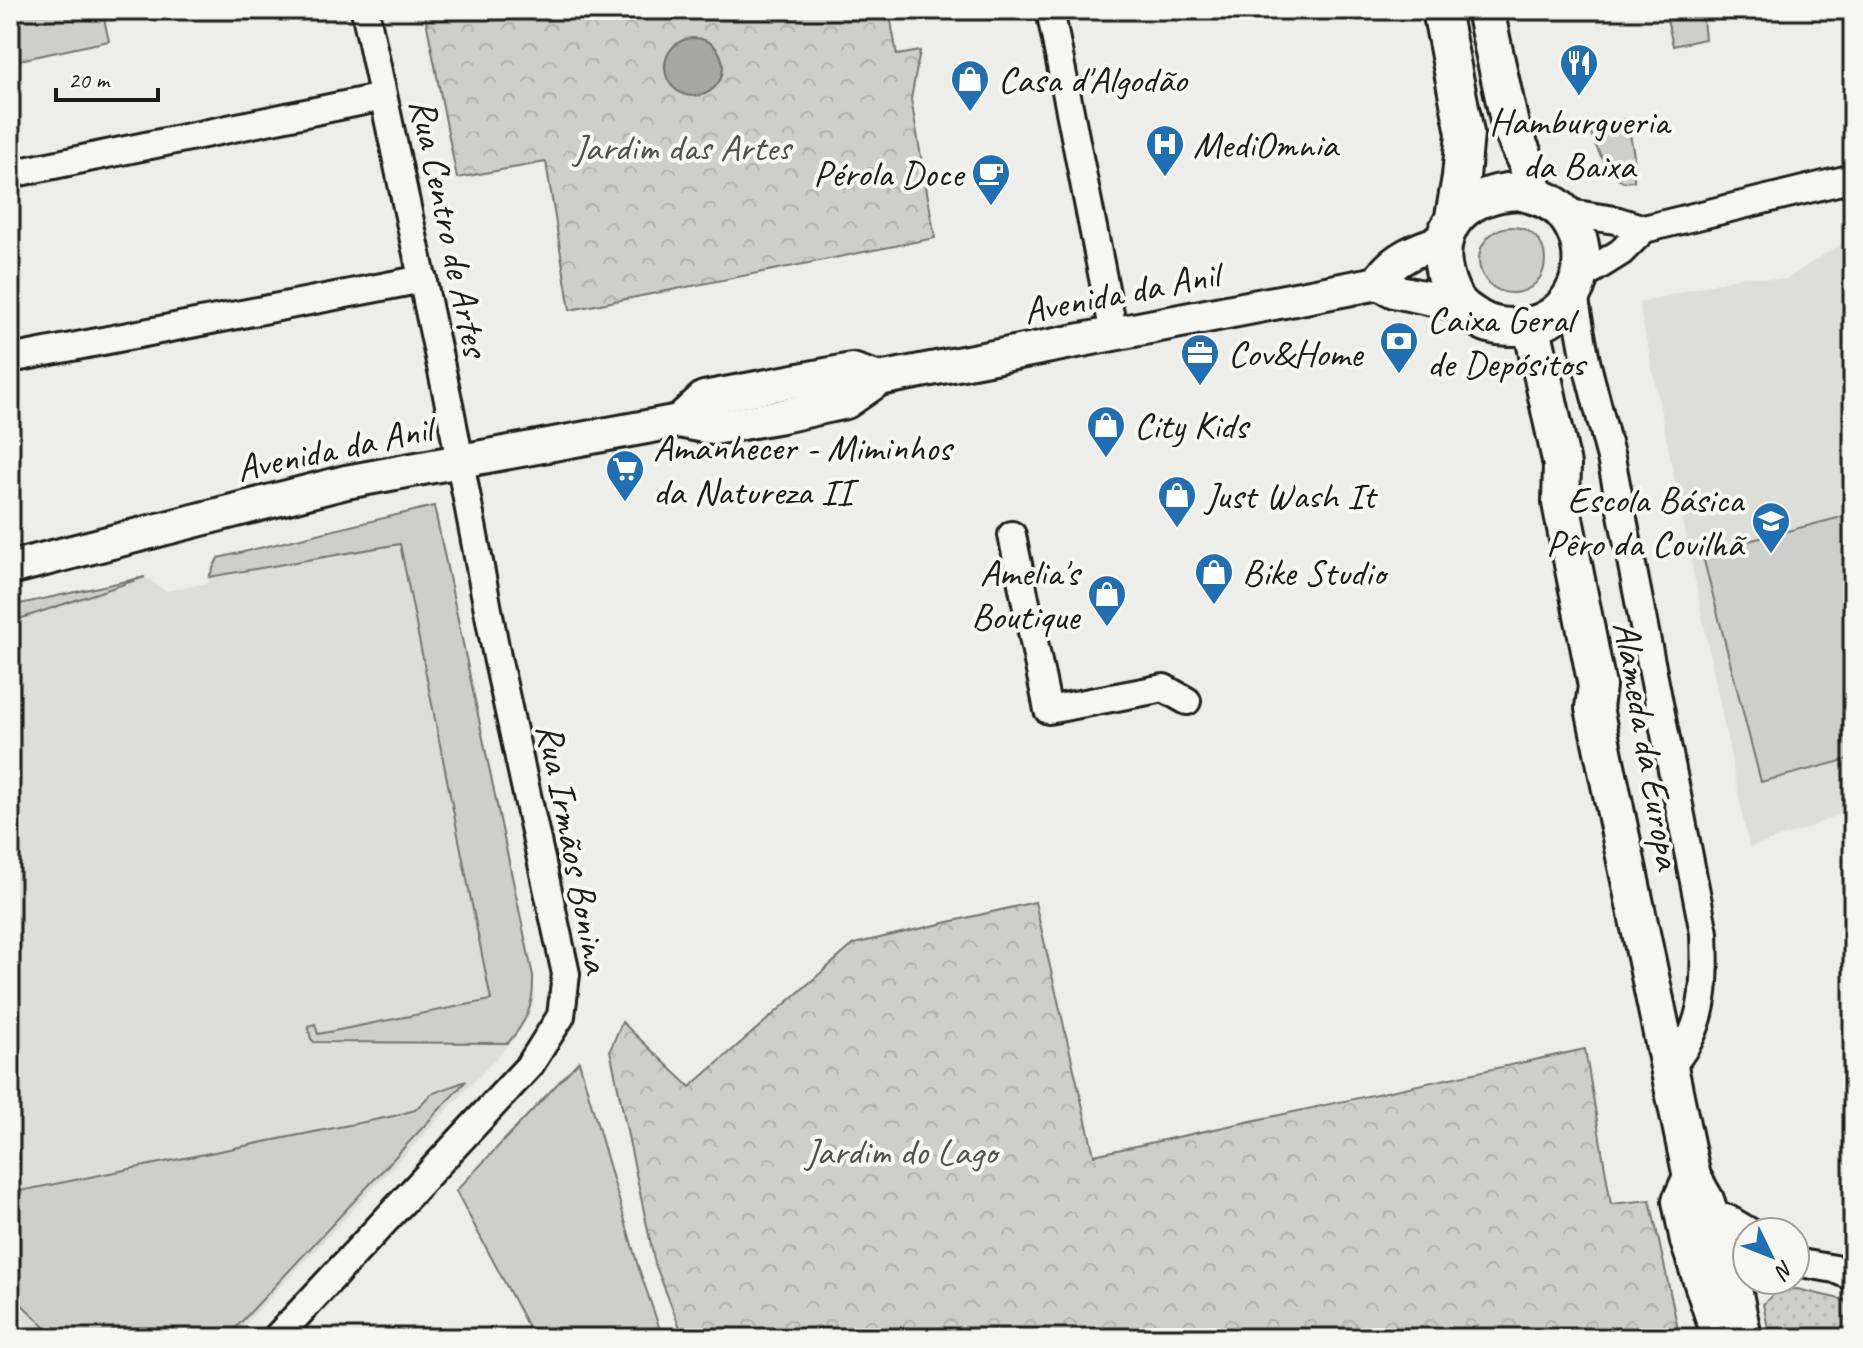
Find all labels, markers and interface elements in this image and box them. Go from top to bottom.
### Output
restaurant icon: Hamburgueria da Baixa [1558,42,1600,97]
scale bar [56,52,158,102]
place label: Casa d'Algodão [998,56,1189,103]
shop icon: Casa d'Algodão [949,58,991,113]
text: 20 m [68,65,111,95]
street label: Rua Centro de Artes [399,94,501,364]
place label: Hamburgueria da Baixa [1489,98,1672,189]
place label: MediOmnia [1193,121,1340,168]
hospital icon: MediOmnia [1144,123,1186,178]
park label: Jardim das Artes [571,124,794,171]
place label: Pérola Doce [813,150,966,197]
cafe icon: Pérola Doce [970,152,1012,207]
street label: Avenida da Anil [1019,249,1229,334]
place label: Caixa Geral de Depósitos [1427,296,1588,387]
bank icon: Caixa Geral de Depósitos [1378,320,1420,375]
place label: Cov&Home [1228,330,1365,377]
office icon: Cov&Home [1179,332,1221,387]
place label: City Kids [1134,402,1252,449]
street label: Avenida da Anil [232,404,442,492]
shop icon: City Kids [1085,404,1127,459]
place label: Amanhecer - Miminhos da Natureza II [653,424,955,515]
supermarket icon: Amanhecer - Miminhos da Natureza II [604,448,646,503]
place label: Just Wash It [1203,472,1378,519]
shop icon: Just Wash It [1156,474,1198,529]
place label: Escola Básica Pêro da Covilhã [1546,476,1747,567]
school or university icon: Escola Básica Pêro da Covilhã [1750,500,1792,555]
place label: Amelia's Boutique [971,549,1083,640]
place label: Bike Studio [1242,549,1389,596]
shop icon: Bike Studio [1193,551,1235,606]
shop icon: Amelia's Boutique [1086,573,1128,628]
street label: Alameda da Europa [1603,618,1693,875]
street label: Rua Irmãos Bonina [526,720,621,979]
park label: Jardim do Lago [803,1128,1000,1175]
north arrow [1731,1216,1811,1296]
text: N [1768,1254,1800,1286]

